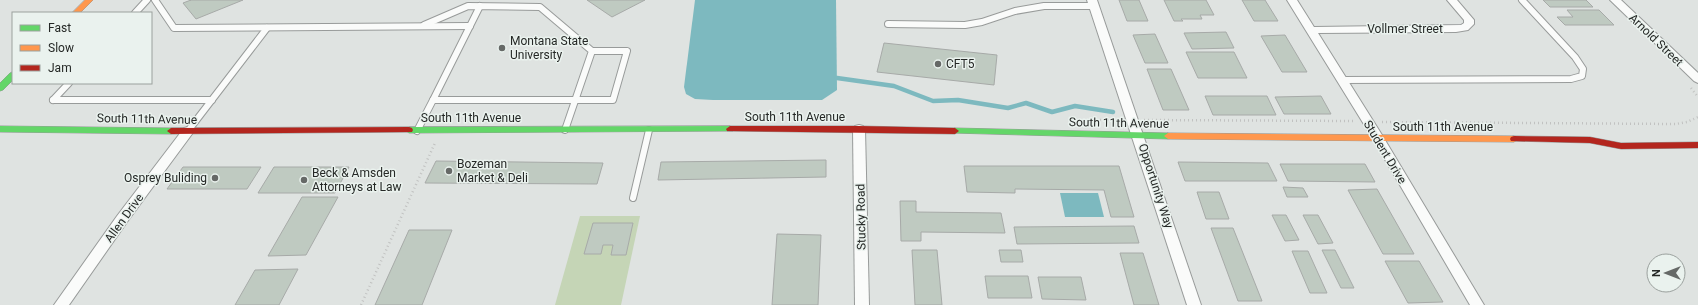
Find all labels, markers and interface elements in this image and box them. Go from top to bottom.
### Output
street label: Arnold Street [1626,11,1686,69]
legend [12,12,152,84]
text: Fast [48,21,71,35]
street label: Vollmer Street [1367,22,1443,36]
place label: Montana State University [510,34,588,62]
text: Slow [48,41,74,55]
marker: Montana State University [497,43,507,53]
place label: CFT5 [946,57,975,71]
marker: CFT5 [933,59,943,69]
text: Jam [48,61,72,75]
street label: South 11th Avenue [745,110,845,124]
street label: South 11th Avenue [97,111,197,127]
street label: South 11th Avenue [421,111,521,125]
street label: South 11th Avenue [1069,115,1169,131]
street label: Student Drive [1361,118,1409,186]
street label: South 11th Avenue [1393,120,1493,134]
street label: Opportunity Way [1136,142,1176,230]
place label: Bozeman Market & Deli [457,157,528,185]
place label: Beck & Amsden Attorneys at Law [312,166,402,194]
marker: Bozeman Market & Deli [444,166,454,176]
place label: Osprey Buliding [124,171,207,185]
marker: Osprey Buliding [210,173,220,183]
marker: Beck & Amsden Attorneys at Law [299,175,309,185]
street label: Stucky Road [853,184,869,250]
street label: Allen Drive [102,191,146,245]
north arrow [1646,253,1686,293]
text: N [1650,269,1663,277]

